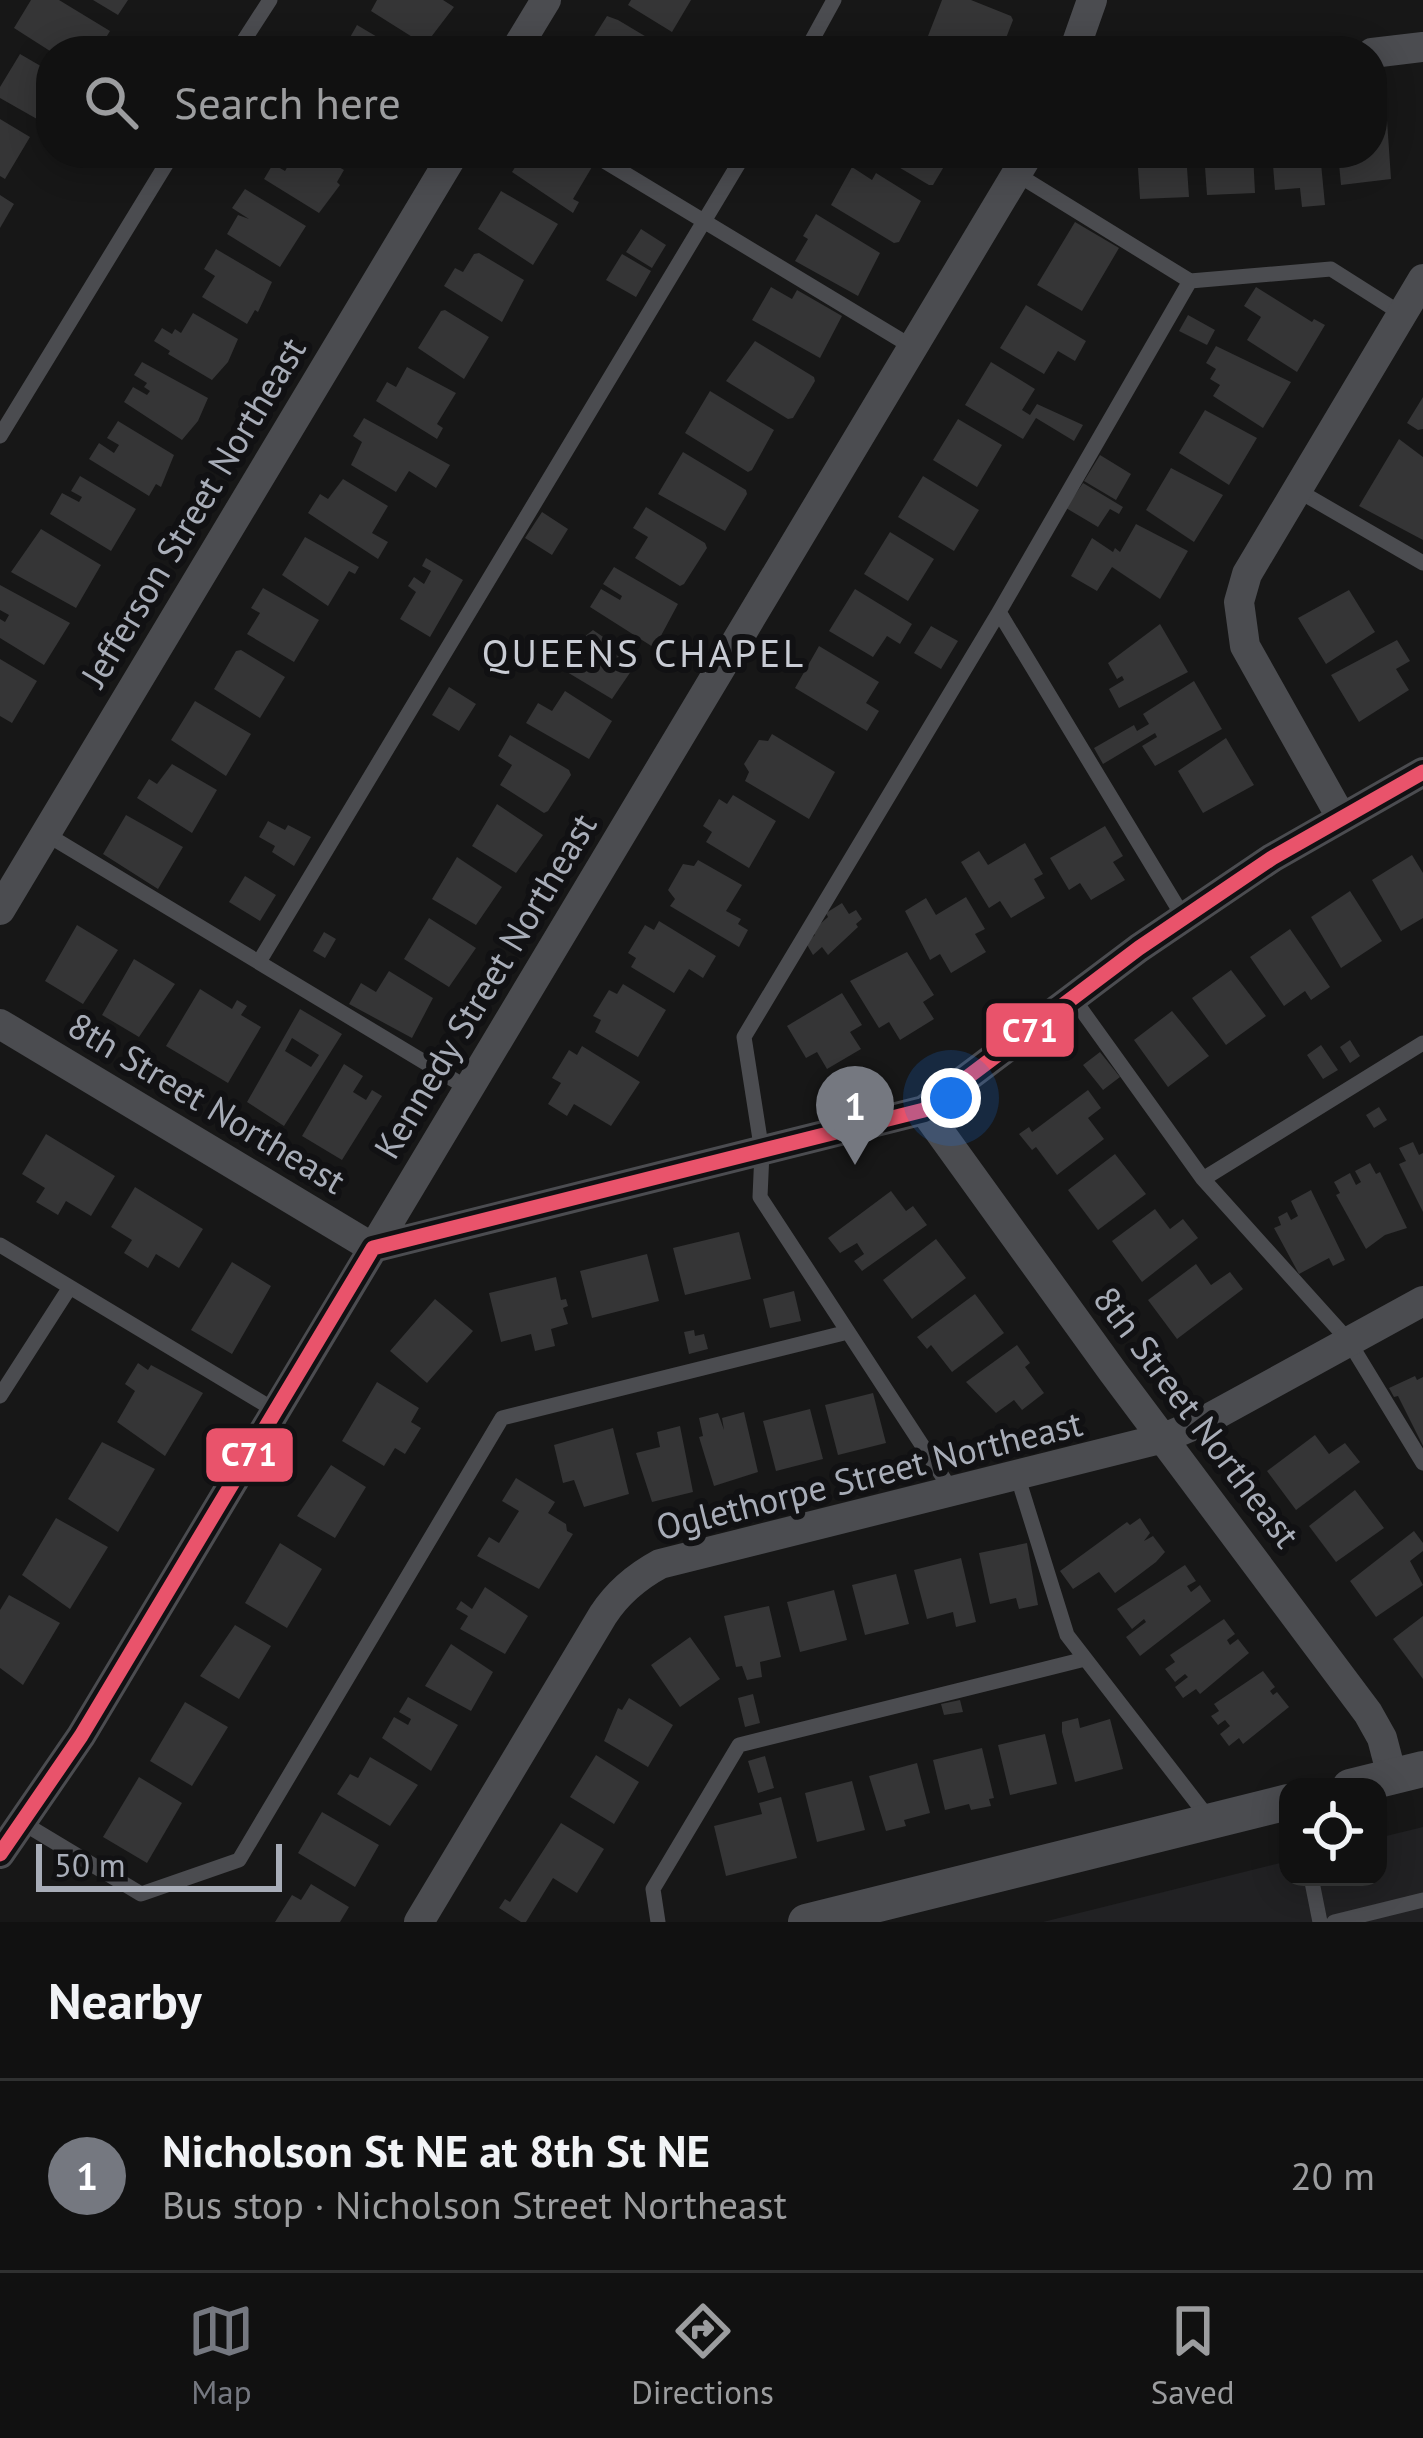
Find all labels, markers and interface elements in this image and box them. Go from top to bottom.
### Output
search box [36,36,1387,168]
icon: search [78,69,144,135]
text: Search here [174,73,401,131]
street label: Jefferson Street Northeast [69,328,316,697]
district label: QUEENS CHAPEL [482,627,806,678]
street label: Kennedy Street Northeast [363,805,606,1167]
street label: 8th Street Northeast [60,1001,354,1204]
line badge: C71 [984,1001,1076,1059]
text: C71 [1002,1008,1058,1051]
pin: 1 [816,1066,894,1165]
your location [921,1068,981,1128]
street label: 8th Street Northeast [1084,1277,1311,1557]
street label: Oglethorpe Street Northeast [651,1399,1087,1550]
line badge: C71 [204,1426,295,1484]
text: C71 [221,1432,277,1475]
map controls [1279,1778,1387,1886]
button: locate [1279,1778,1387,1886]
scale bar [36,1838,282,1891]
text: 50 m [54,1843,126,1886]
text: Nearby [48,1967,202,2033]
text: Nicholson St NE at 8th St NE [162,2121,710,2179]
text: 1 [76,2150,98,2201]
text: 20 m [1290,2150,1375,2201]
text: Bus stop · Nicholson Street Northeast [162,2179,787,2230]
tab: Map [188,2298,254,2413]
tab: Directions [631,2298,774,2413]
tab: Saved [1151,2298,1235,2413]

